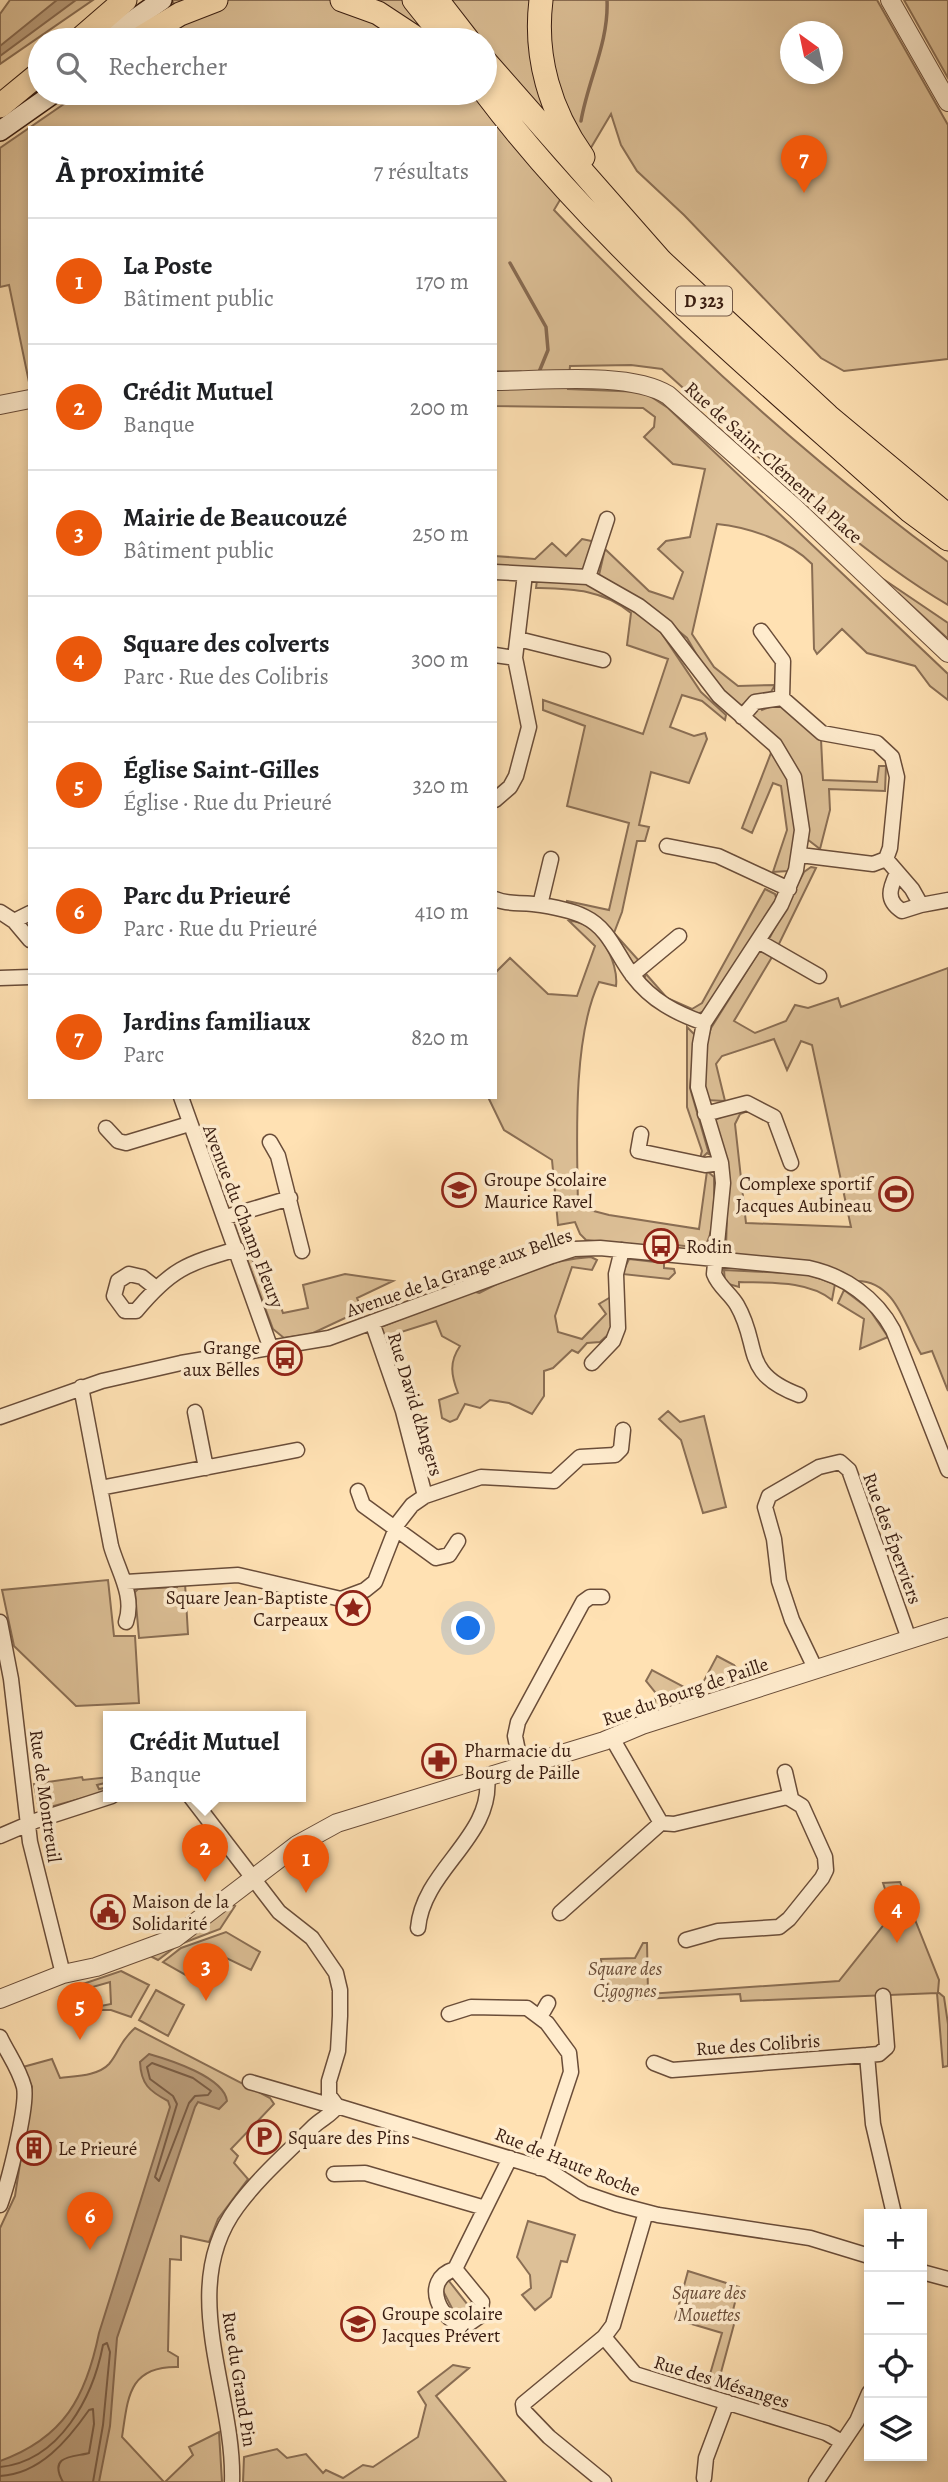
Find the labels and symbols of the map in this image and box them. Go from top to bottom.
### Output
north arrow [780,21,843,84]
pin: 7 [781,135,827,193]
road number: D 323 [676,286,732,316]
street label: Rue de Saint-Clément la Place [679,376,868,550]
street label: Avenue du Champ Fleury [196,1120,290,1312]
place label: Groupe Scolaire Maurice Ravel [484,1167,607,1215]
school or university icon: Groupe Scolaire Maurice Ravel [440,1171,478,1209]
place label: Complexe sportif Jacques Aubineau [736,1171,875,1219]
sports icon: Complexe sportif Jacques Aubineau [877,1175,915,1213]
street label: Avenue de la Grange aux Belles [342,1222,576,1324]
bus stop icon: Rodin [642,1227,680,1265]
place label: Rodin [686,1234,732,1260]
street label: Rue David d'Angers [381,1329,449,1479]
place label: Grange aux Belles [183,1335,260,1383]
bus stop icon: Grange aux Belles [266,1339,304,1377]
street label: Rue des Éperviers [856,1469,928,1608]
place label: Square Jean-Baptiste Carpeaux [166,1585,328,1633]
place icon: Square Jean-Baptiste Carpeaux [334,1589,372,1627]
your location [451,1611,485,1645]
street label: Rue du Bourg de Paille [599,1651,772,1733]
street label: Rue de Montreuil [23,1728,67,1865]
place label: Pharmacie du Bourg de Paille [464,1738,580,1786]
pharmacy icon: Pharmacie du Bourg de Paille [420,1742,458,1780]
pin: 2 [182,1824,228,1882]
pin: 1 [283,1835,329,1893]
pin: 4 [874,1885,920,1943]
place label: Maison de la Solidarité [132,1889,230,1937]
public building icon: Maison de la Solidarité [89,1893,127,1931]
pin: 3 [183,1943,229,2001]
park label: Square des Cigognes [588,1956,663,2004]
pin: 5 [57,1982,103,2040]
street label: Rue des Colibris [695,2028,821,2062]
parking icon: Square des Pins [245,2118,283,2156]
street label: Rue de Haute Roche [491,2121,644,2203]
place label: Square des Pins [288,2125,410,2151]
building icon: Le Prieuré [15,2129,53,2167]
place label: Le Prieuré [58,2136,137,2162]
pin: 6 [67,2192,113,2250]
park label: Square des Mouettes [672,2280,747,2328]
place label: Groupe scolaire Jacques Prévert [382,2301,503,2349]
school or university icon: Groupe scolaire Jacques Prévert [339,2305,377,2343]
street label: Rue du Grand Pin [215,2310,263,2449]
street label: Rue des Mésanges [651,2349,793,2415]

